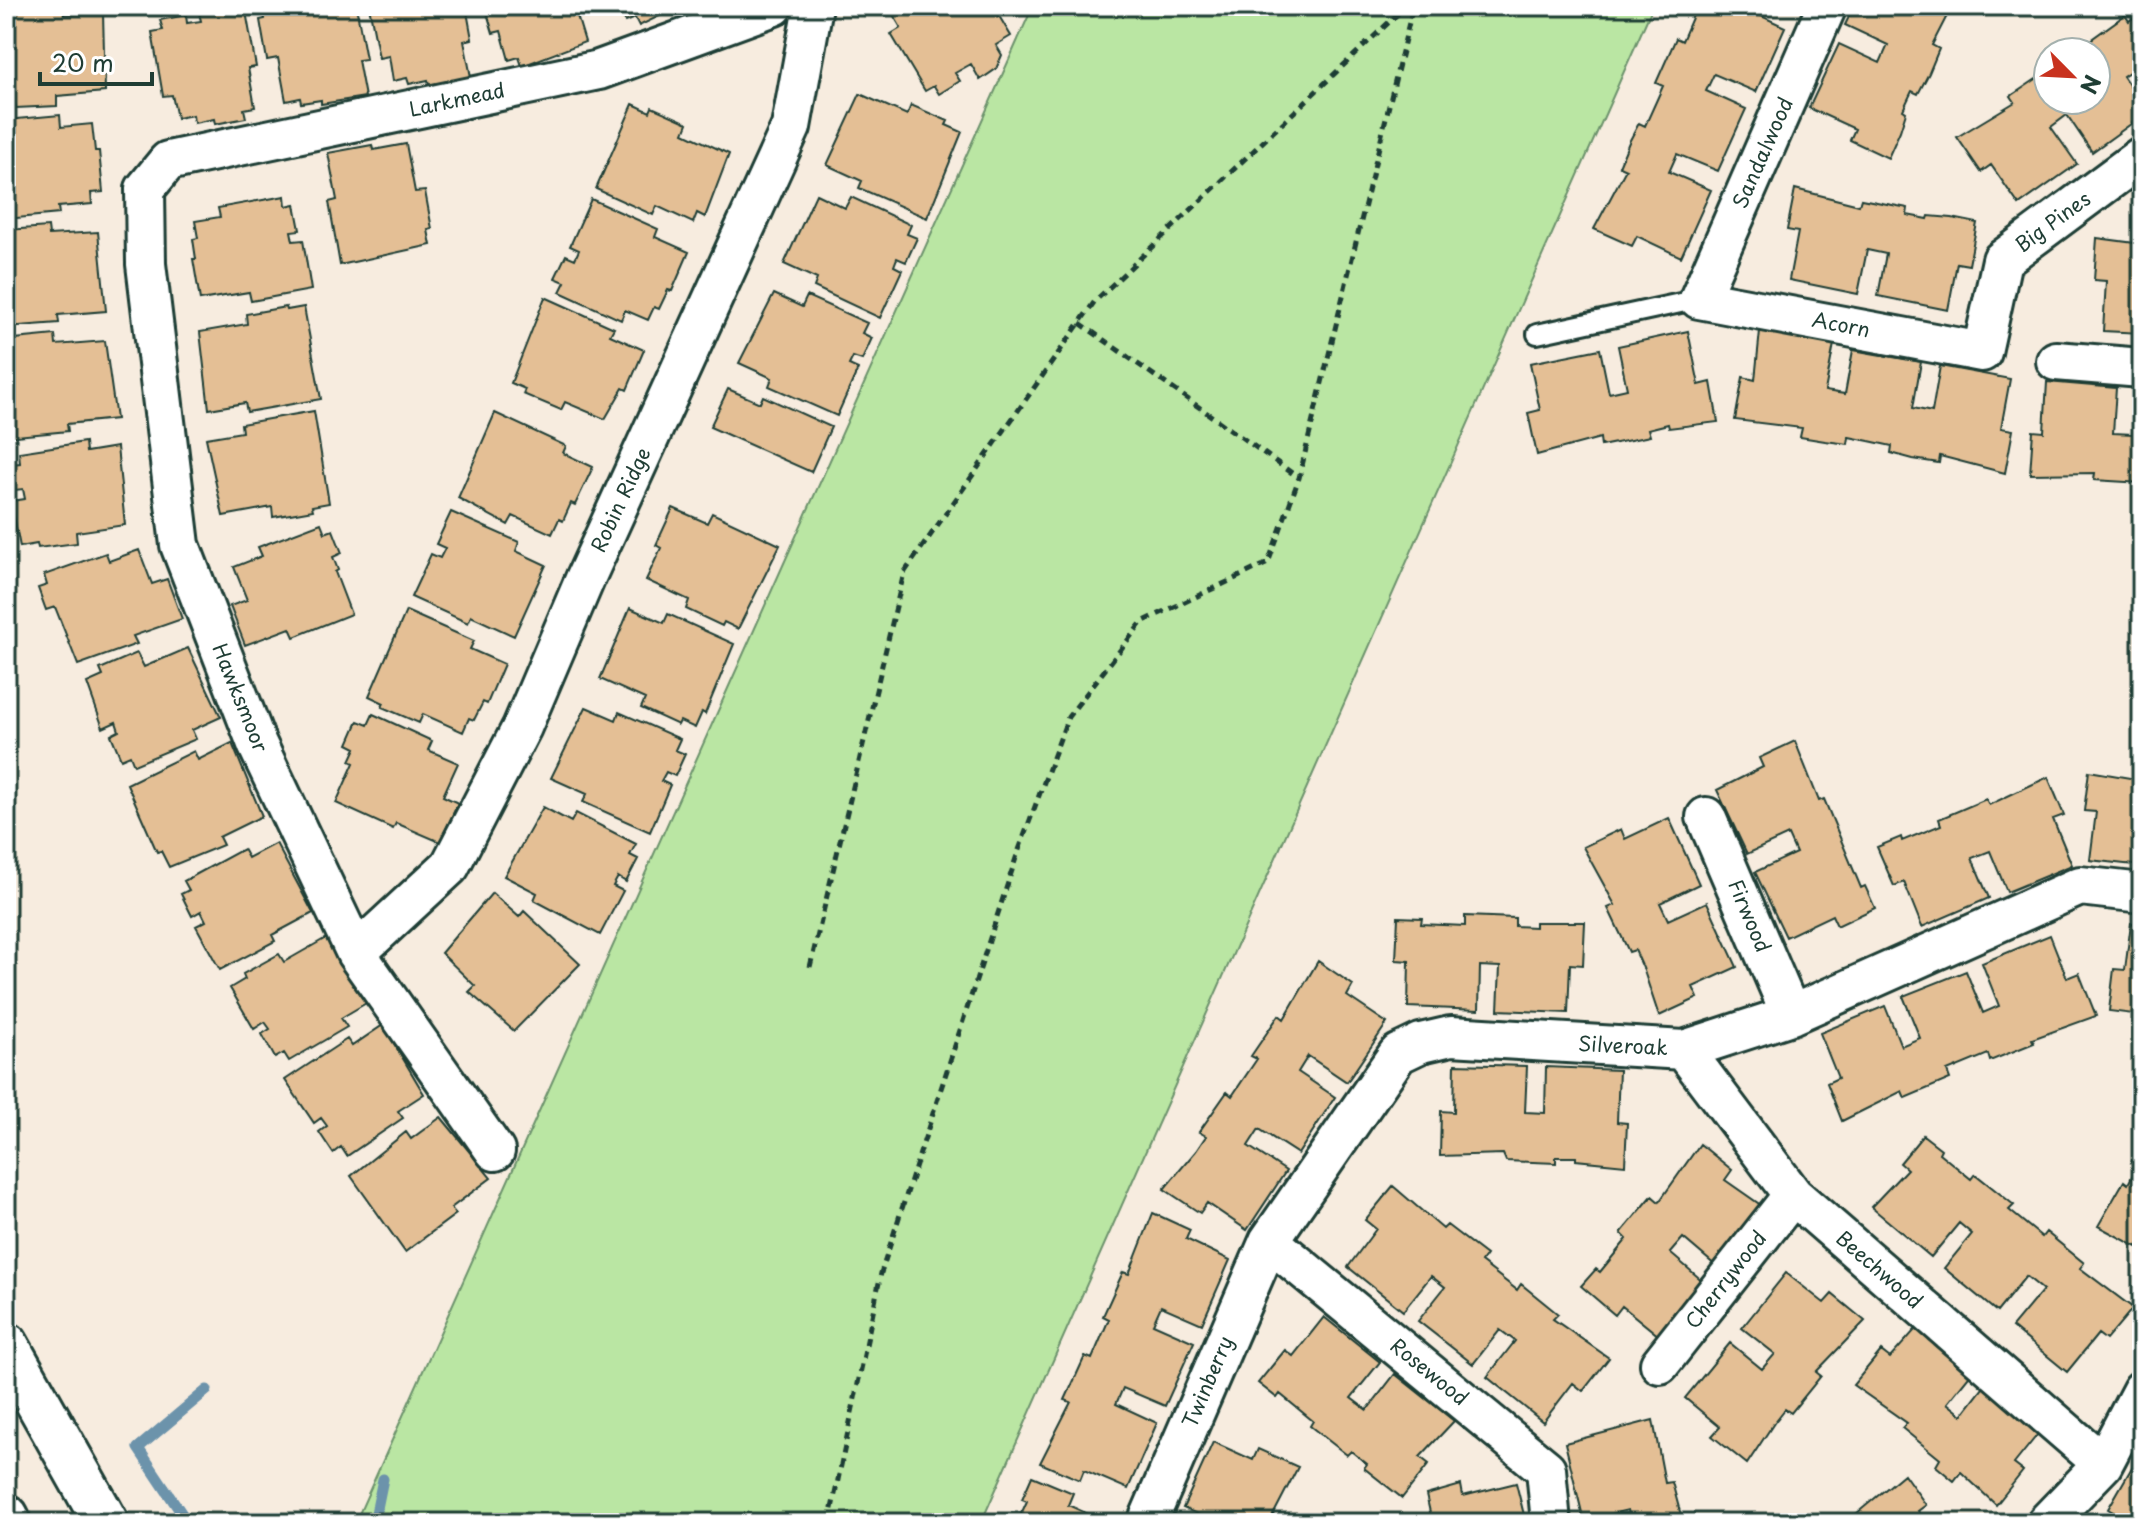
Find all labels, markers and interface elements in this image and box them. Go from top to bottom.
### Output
scale bar [40,36,152,86]
north arrow [2032,36,2112,116]
text: 20 m [52,44,114,80]
text: N [2073,70,2110,99]
street label: Larkmead [406,74,507,124]
street label: Sandalwood [1724,92,1800,213]
street label: Big Pines [2008,184,2096,259]
street label: Acorn [1810,304,1873,344]
street label: Robin Ridge [583,442,658,557]
street label: Hawksmoor [205,639,277,757]
street label: Firwood [1721,875,1779,957]
street label: Silveroak [1577,1028,1669,1062]
street label: Beechwood [1830,1223,1930,1315]
street label: Cherrywood [1677,1224,1773,1335]
street label: Rosewood [1384,1330,1475,1412]
street label: Twinberry [1174,1331,1240,1432]

